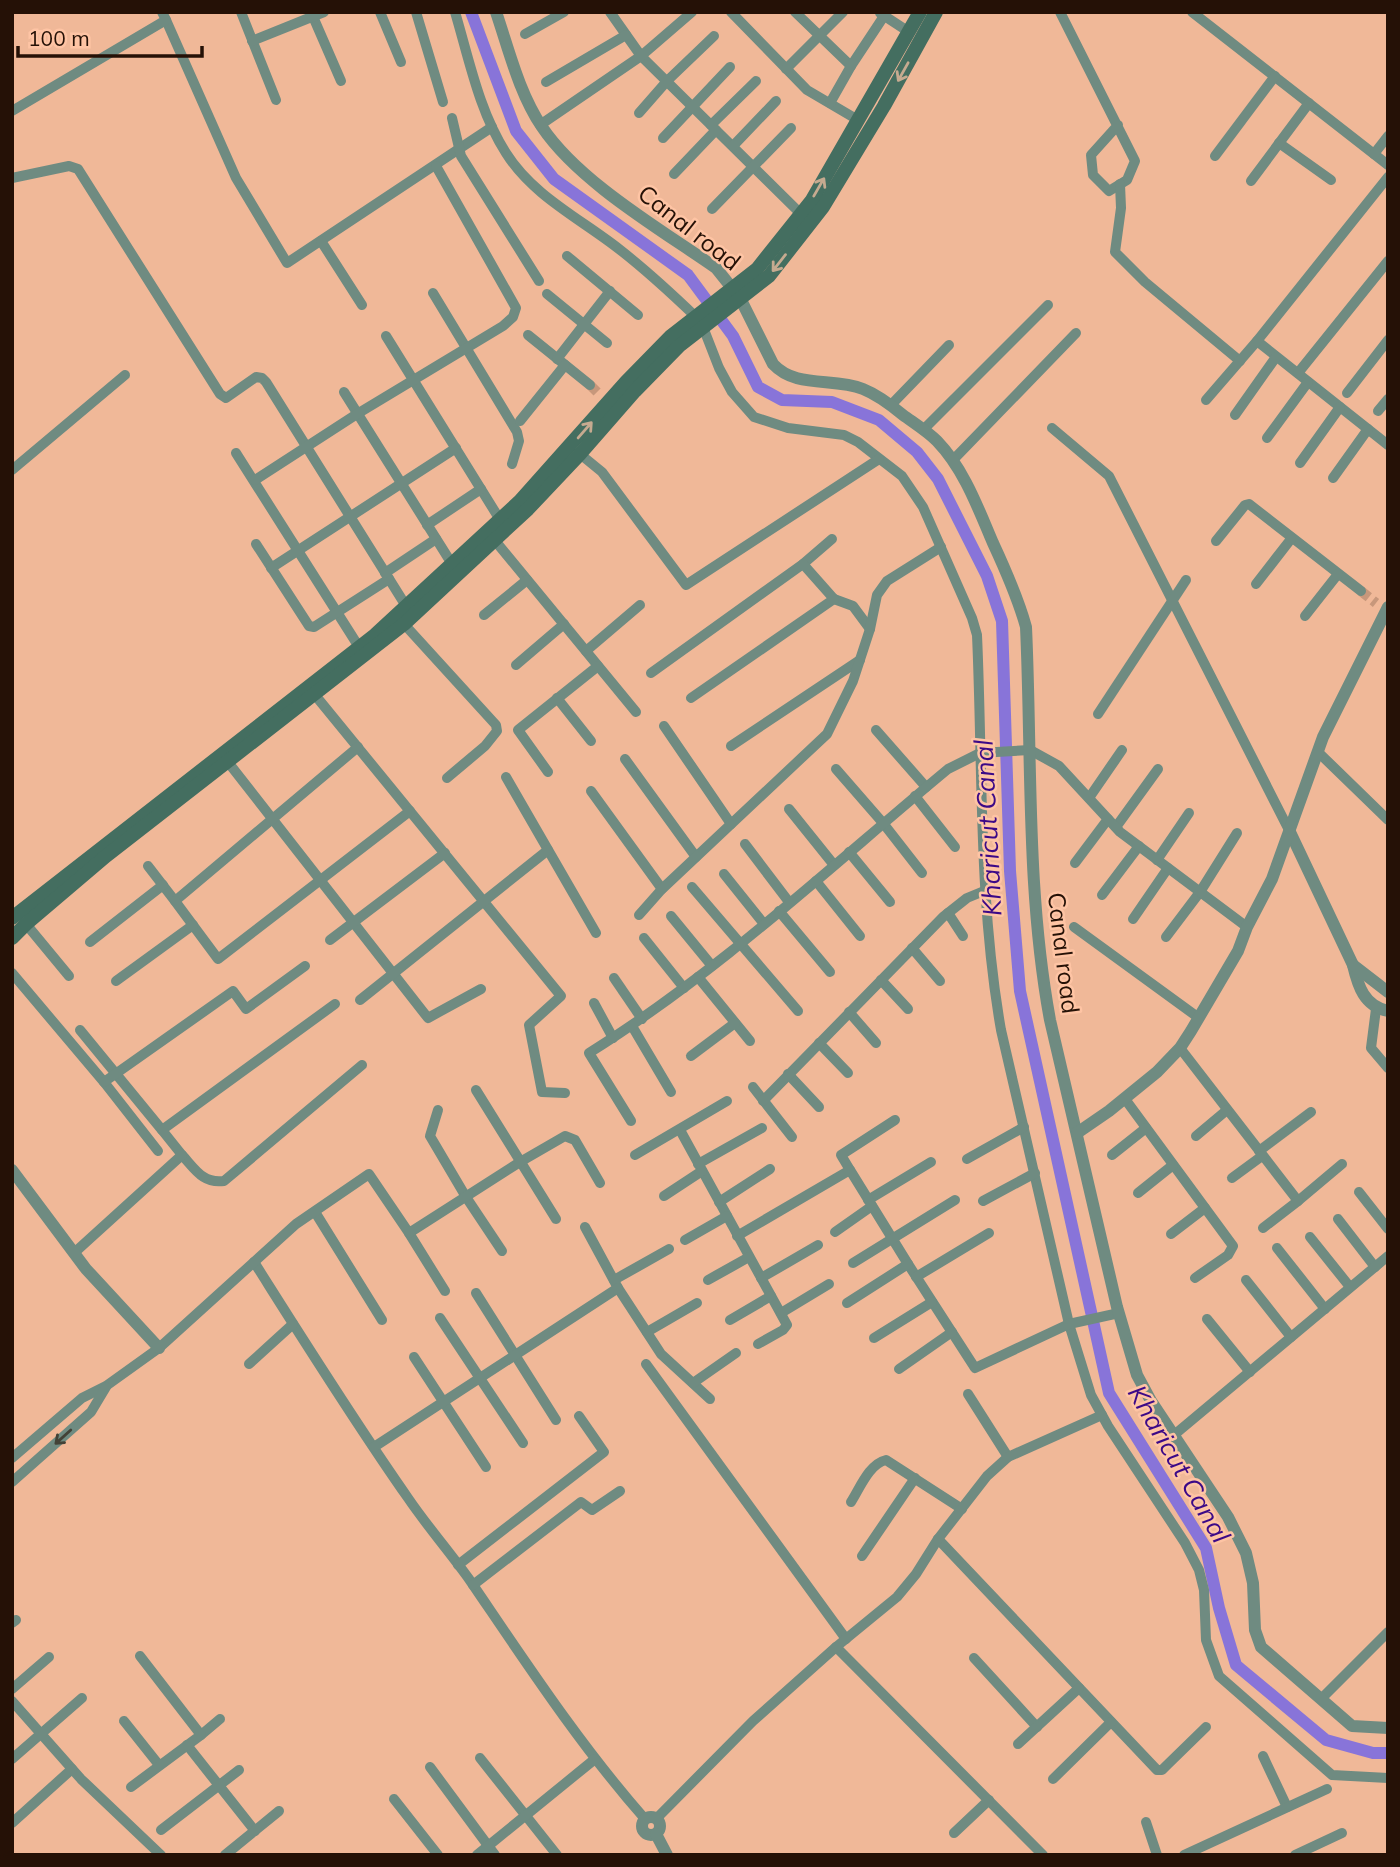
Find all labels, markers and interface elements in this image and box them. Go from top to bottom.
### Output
scale bar [18,14,201,58]
text: 100 m [28,25,90,51]
one-way arrow [895,61,909,82]
street label: Canal road [632,178,747,277]
one-way arrow [813,178,827,198]
one-way arrow [772,253,787,271]
one-way arrow [577,421,593,439]
water label: Kharicut Canal [966,738,1009,917]
street label: Canal road [1042,891,1086,1015]
water label: Kharicut Canal [1121,1379,1238,1549]
one-way arrow [54,1429,72,1445]

